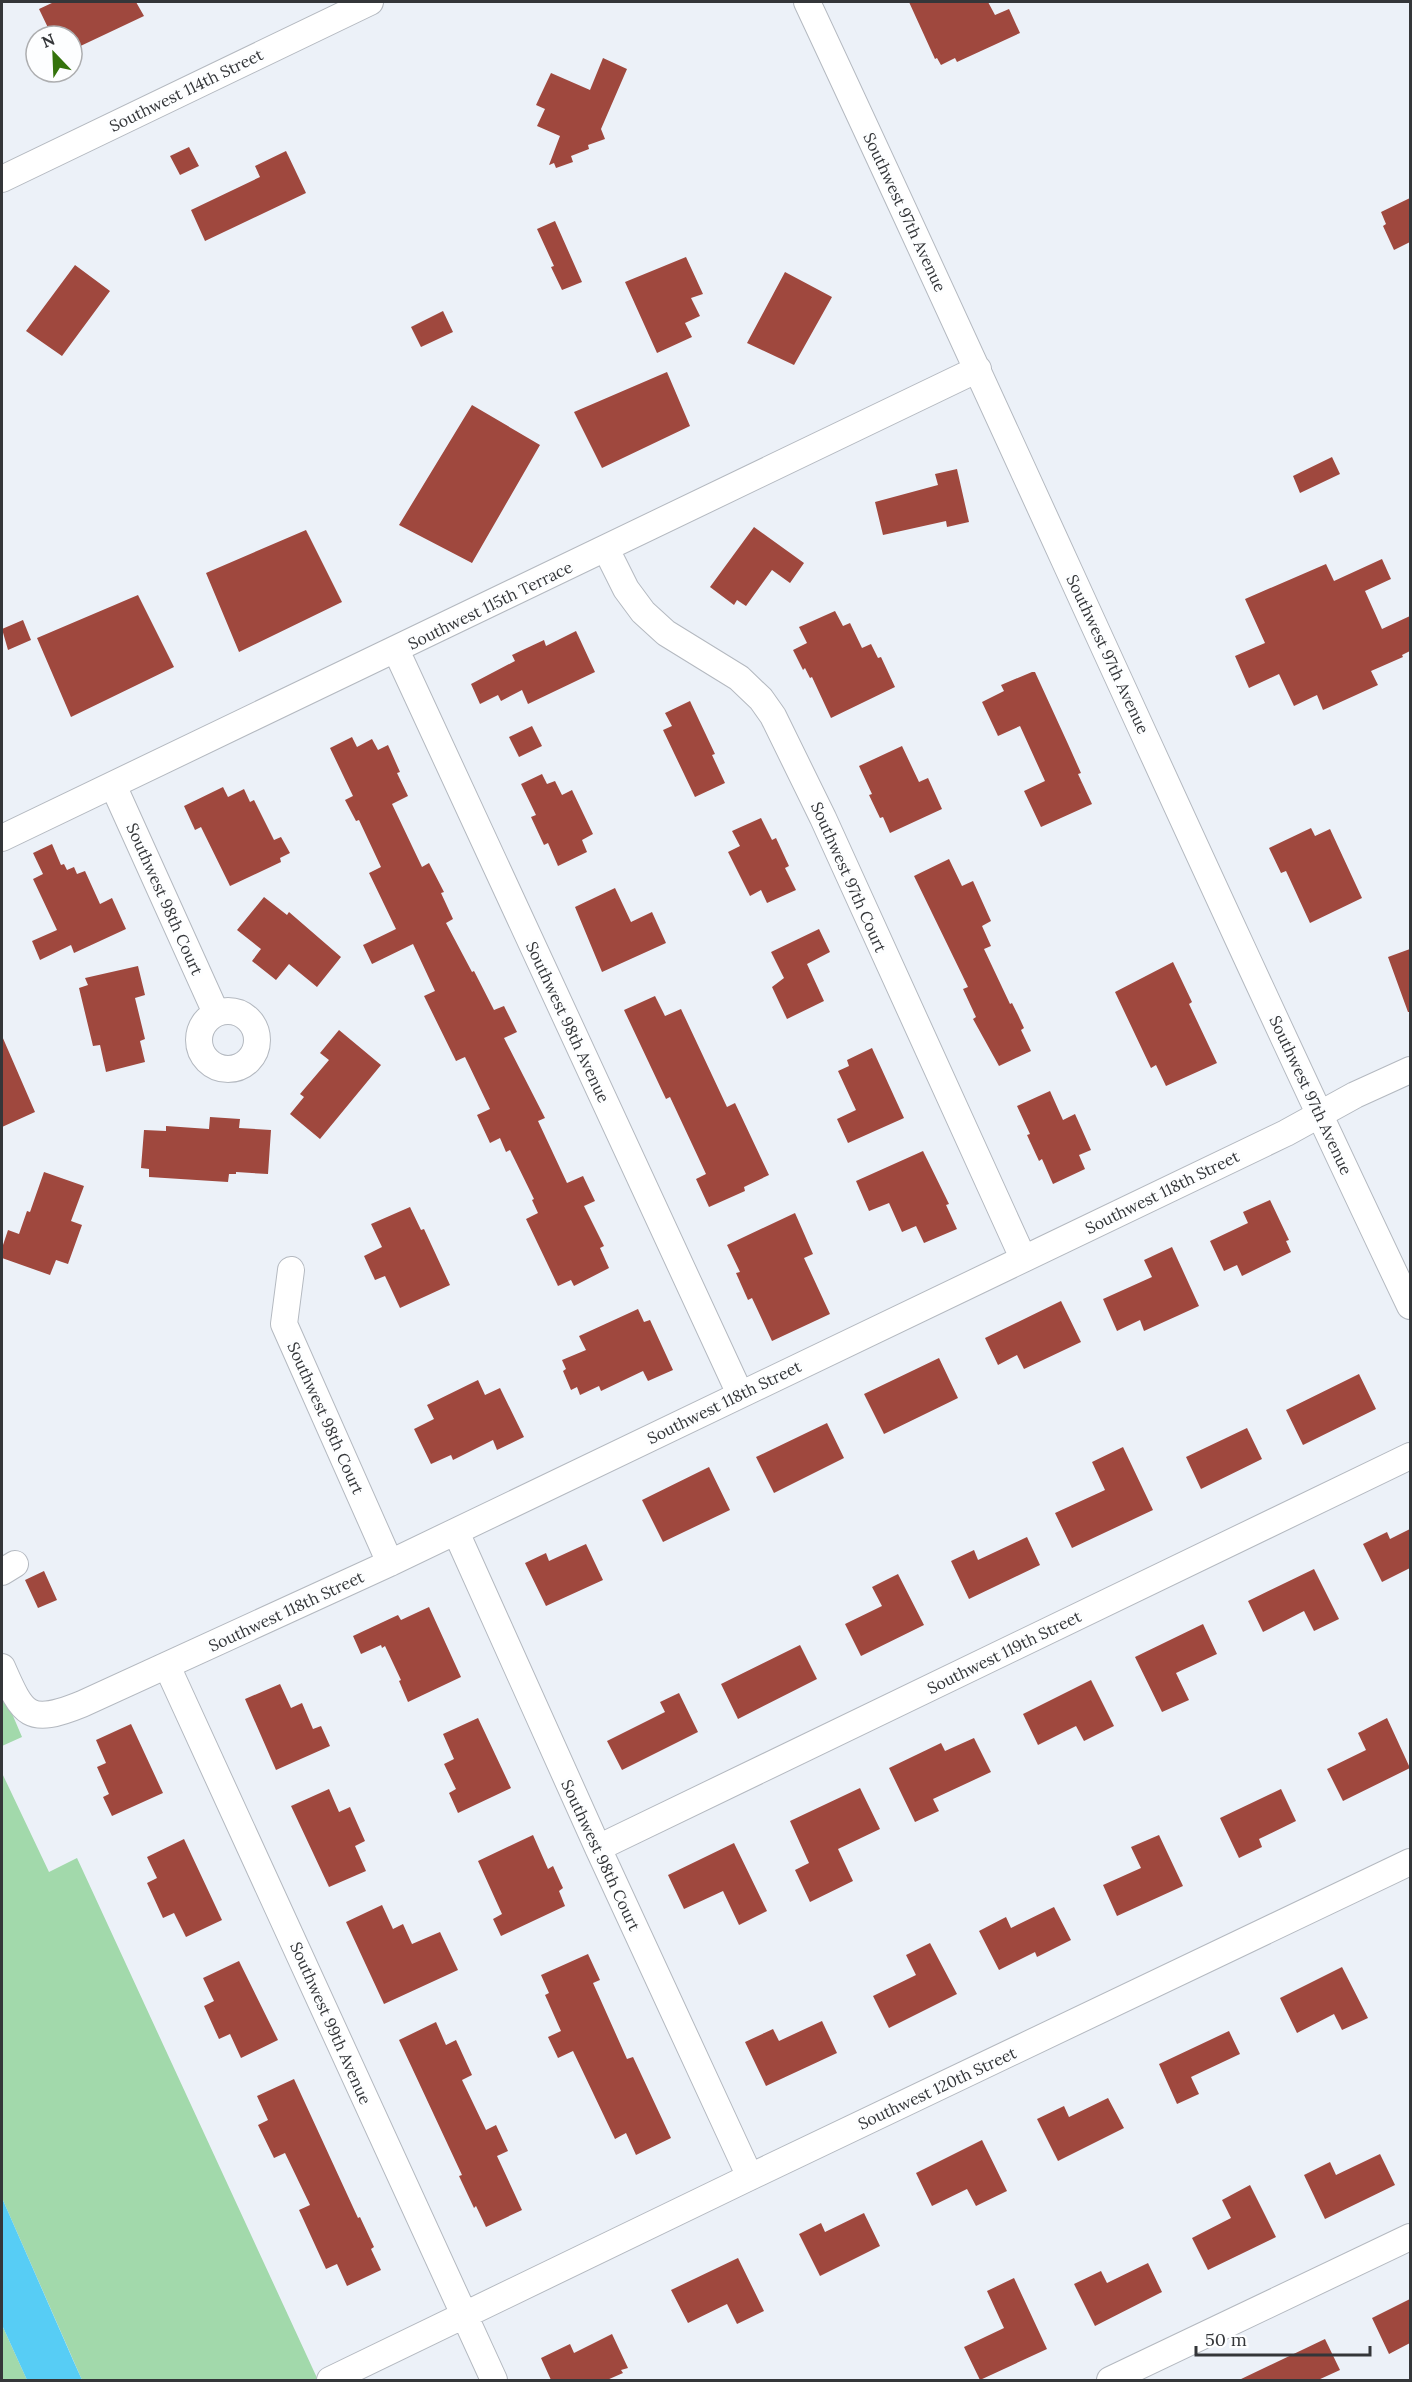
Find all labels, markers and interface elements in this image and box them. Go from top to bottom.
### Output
north arrow [24,24,84,84]
text: N [39,29,58,52]
street label: Southwest 114th Street [106,44,267,136]
street label: Southwest 97th Avenue [859,129,951,295]
street label: Southwest 115th Terrace [405,556,576,654]
street label: Southwest 97th Avenue [1062,571,1154,737]
street label: Southwest 97th Court [807,799,891,956]
street label: Southwest 98th Court [122,820,208,979]
street label: Southwest 98th Avenue [522,938,614,1106]
street label: Southwest 97th Avenue [1265,1012,1357,1178]
street label: Southwest 118th Street [1082,1146,1243,1238]
street label: Southwest 98th Court [283,1339,369,1498]
street label: Southwest 118th Street [644,1356,805,1448]
street label: Southwest 118th Street [205,1566,367,1656]
street label: Southwest 119th Street [924,1606,1085,1698]
street label: Southwest 98th Court [557,1776,645,1934]
street label: Southwest 99th Avenue [286,1939,376,2108]
street label: Southwest 120th Street [855,2042,1020,2134]
scale bar [1196,2319,1370,2357]
text: 50 m [1205,2328,1247,2351]

